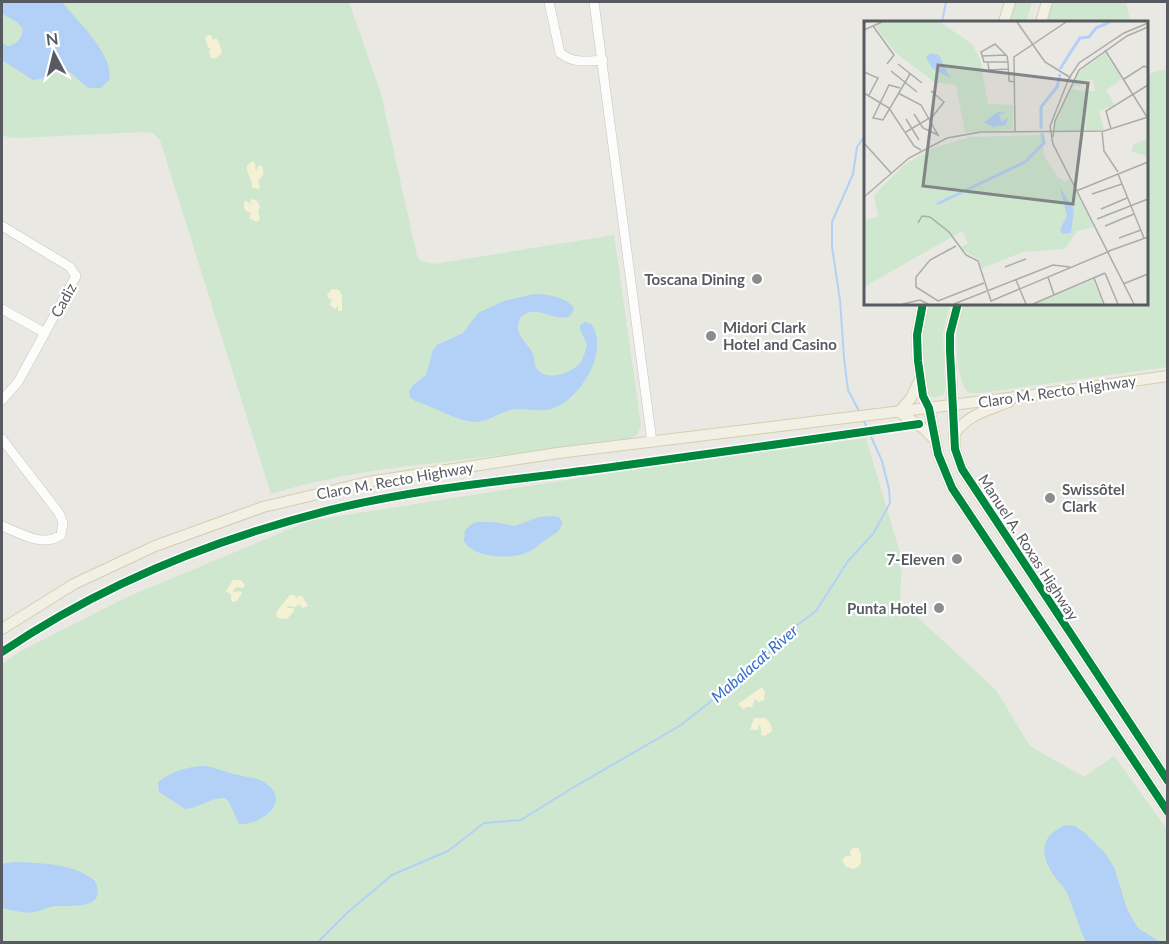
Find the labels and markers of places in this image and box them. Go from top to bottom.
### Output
place label: Toscana Dining [644,270,745,288]
marker: Toscana Dining [750,272,764,286]
place label: Midori Clark Hotel and Casino [723,318,837,353]
marker: Midori Clark Hotel and Casino [704,329,718,343]
place label: Swissôtel Clark [1062,480,1125,515]
marker: Swissôtel Clark [1043,491,1057,505]
place label: 7-Eleven [886,550,945,568]
marker: 7-Eleven [950,552,964,566]
place label: Punta Hotel [847,599,927,617]
marker: Punta Hotel [932,601,946,615]

